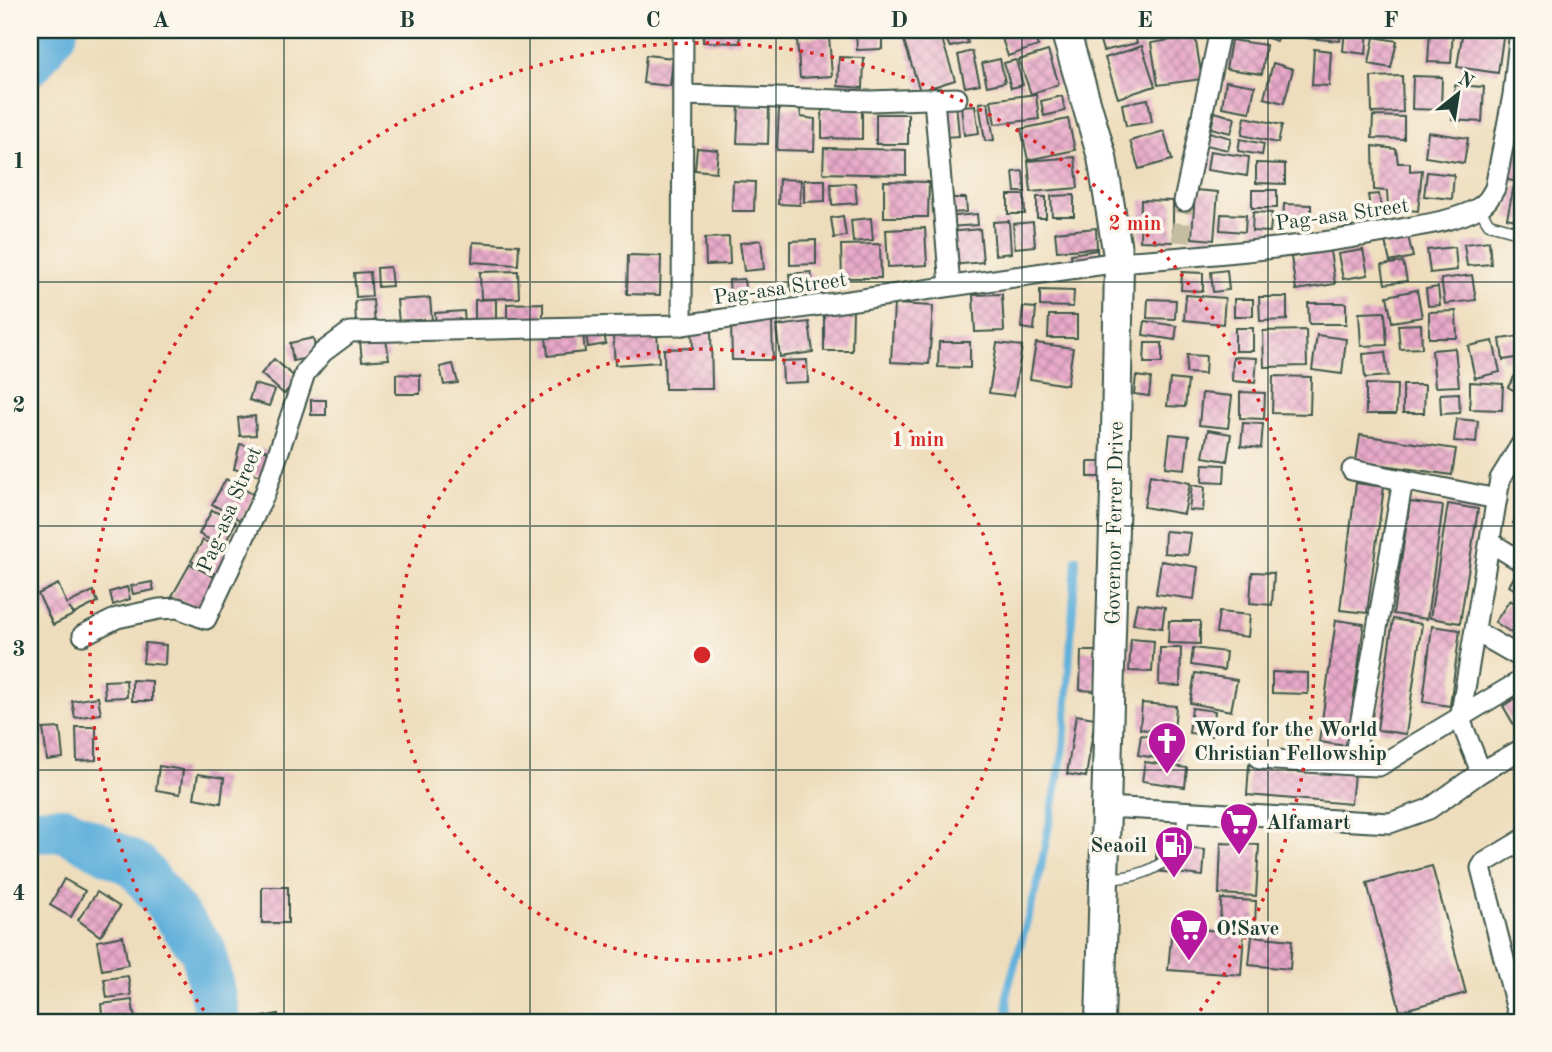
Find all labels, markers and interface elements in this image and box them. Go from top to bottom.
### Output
text: A [152,9,170,32]
text: B [399,9,415,32]
text: C [645,9,661,32]
text: D [890,9,908,32]
text: E [1137,9,1153,32]
text: F [1383,9,1399,32]
north arrow [1422,60,1492,130]
text: N [1454,70,1477,94]
text: 1 [12,150,26,173]
street label: Pag-asa Street [1274,196,1410,235]
text: 2 min [1109,214,1161,235]
street label: Pag-asa Street [712,270,848,309]
text: 2 [12,394,26,417]
street label: Governor Ferrer Drive [1103,421,1128,625]
text: 1 min [892,430,944,451]
street label: Pag-asa Street [194,444,266,575]
text: 3 [12,638,26,661]
centre of rings [690,643,714,667]
church icon: Word for the World Christian Fellowship [1146,720,1188,775]
place label: Word for the World Christian Fellowship [1194,720,1387,765]
supermarket icon: Alfamart [1218,801,1260,856]
place label: Alfamart [1266,813,1351,834]
fuel station icon: Seaoil [1153,824,1195,879]
place label: Seaoil [1090,836,1147,857]
text: 4 [12,882,26,905]
supermarket icon: O!Save [1168,907,1210,962]
place label: O!Save [1216,919,1279,940]

